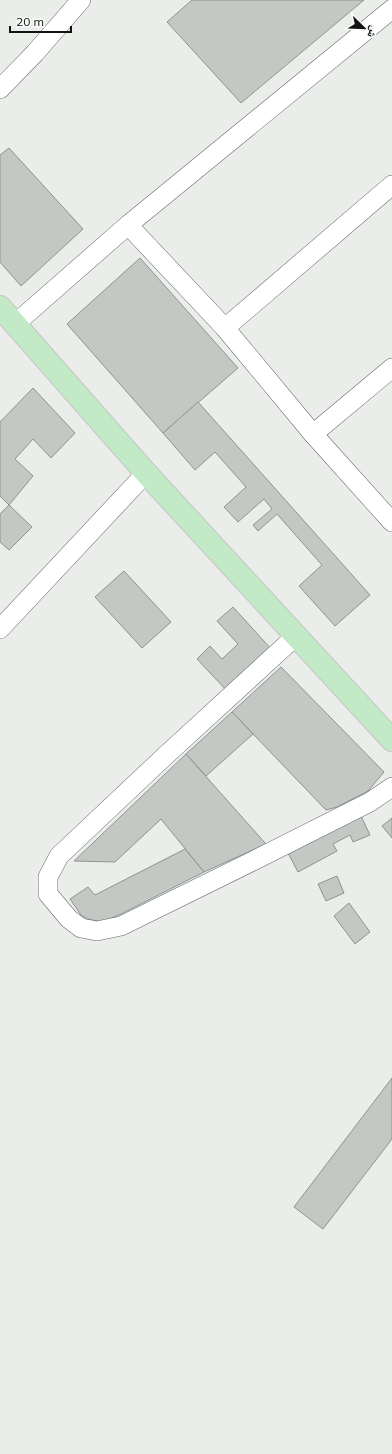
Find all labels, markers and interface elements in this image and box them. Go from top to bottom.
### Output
scale bar [10,8,71,34]
north arrow [344,8,384,48]
text: 20 m [16,14,44,29]
text: ش [363,23,382,40]

